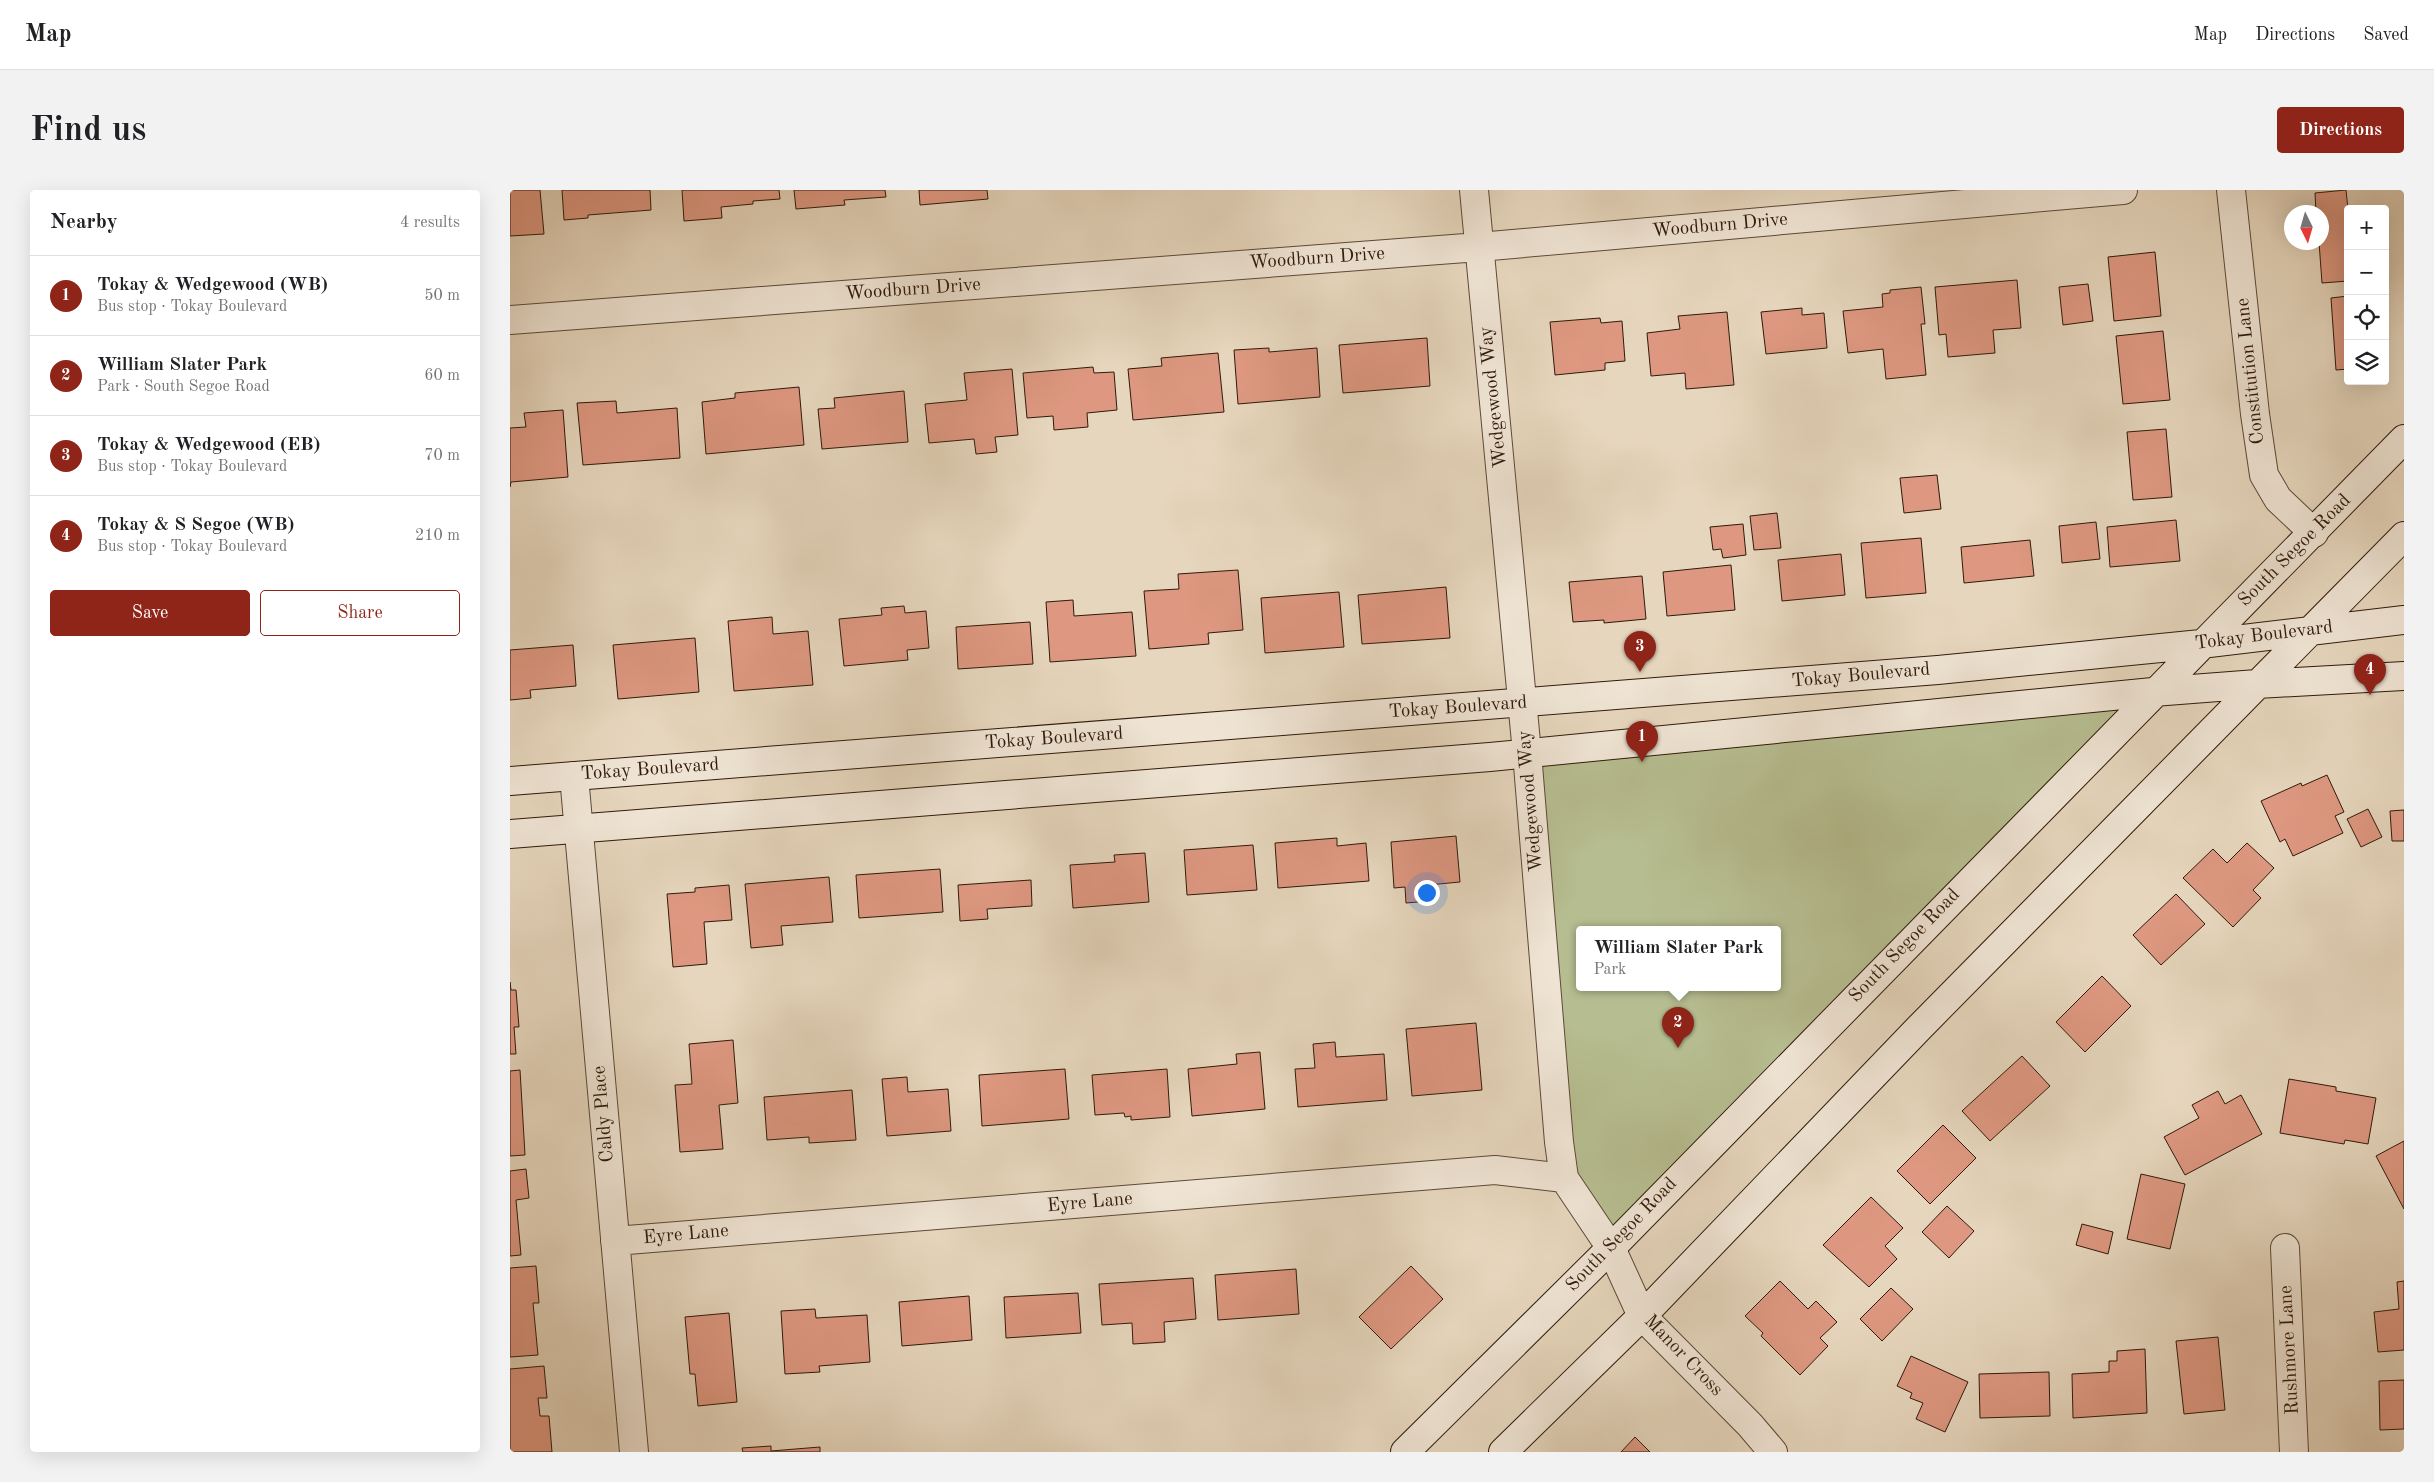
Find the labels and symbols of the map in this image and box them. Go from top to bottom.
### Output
north arrow [2284,205,2329,250]
street label: Woodburn Drive [1651,211,1789,241]
street label: Woodburn Drive [1248,245,1386,273]
street label: Woodburn Drive [844,276,982,304]
street label: Constitution Lane [2234,297,2268,445]
street label: Wedgewood Way [1477,325,1511,469]
street label: South Segoe Road [2235,491,2355,611]
street label: Tokay Boulevard [2194,618,2334,654]
pin: 3 [1624,631,1656,672]
pin: 4 [2354,654,2386,695]
street label: Tokay Boulevard [1791,660,1931,692]
street label: Tokay Boulevard [1388,694,1528,722]
pin: 1 [1626,721,1658,762]
street label: Tokay Boulevard [984,725,1124,753]
street label: Wedgewood Way [1515,729,1547,873]
street label: Tokay Boulevard [580,756,720,784]
your location [1414,880,1440,906]
street label: South Segoe Road [1846,885,1964,1007]
pin: 2 [1662,1007,1694,1048]
street label: Caldy Place [590,1065,618,1163]
street label: South Segoe Road [1563,1174,1681,1296]
street label: Eyre Lane [1046,1190,1134,1216]
street label: Eyre Lane [642,1222,730,1248]
street label: Rushmore Lane [2277,1285,2303,1415]
street label: Manor Cross [1640,1312,1726,1400]

